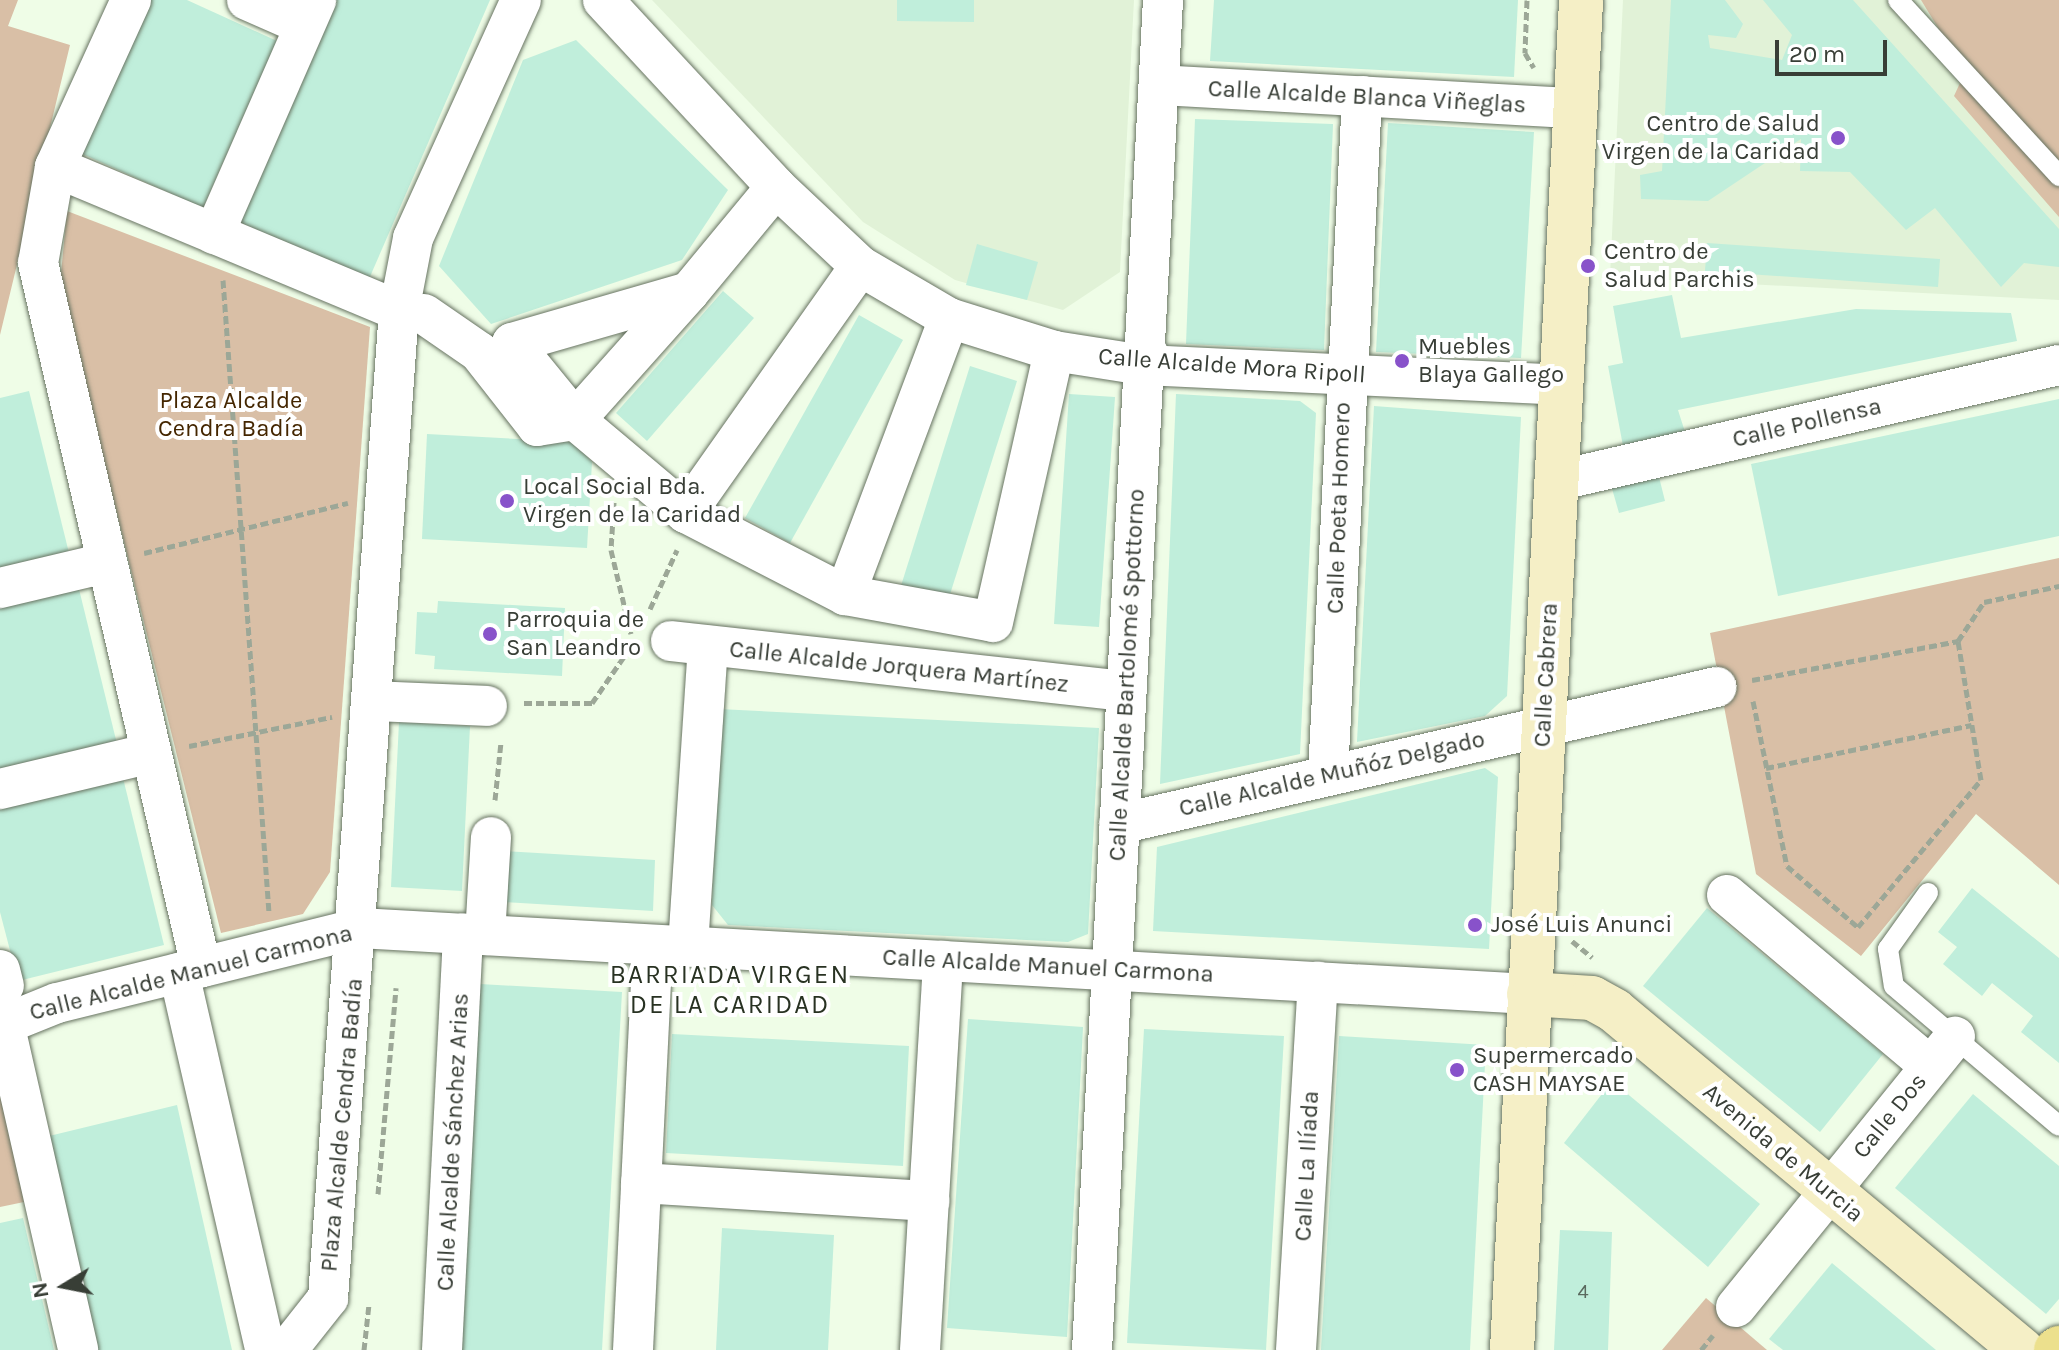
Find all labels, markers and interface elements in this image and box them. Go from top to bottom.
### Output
scale bar [1779,24,1891,74]
text: 20 m [1789,40,1845,68]
street label: Calle Alcalde Blanca Viñeglas [1207,74,1527,120]
place label: Centro de Salud Virgen de la Caridad [1602,110,1820,166]
marker: Centro de Salud Virgen de la Caridad [1827,127,1849,149]
place label: Centro de Salud Parchis [1604,238,1755,294]
marker: Centro de Salud Parchis [1579,257,1597,275]
place label: Muebles Blaya Gallego [1418,333,1564,389]
street label: Calle Alcalde Mora Ripoll [1097,342,1367,390]
marker: Muebles Blaya Gallego [1393,352,1411,370]
park label: Plaza Alcalde Cendra Badía [158,387,304,443]
street label: Calle Pollensa [1730,392,1884,454]
street label: Calle Poeta Homero [1321,402,1357,614]
place label: Local Social Bda. Virgen de la Caridad [523,473,741,529]
street label: Calle Alcalde Bartolomé Spottorno [1103,488,1151,862]
marker: Local Social Bda. Virgen de la Caridad [498,492,516,510]
street label: Calle Cabrera [1528,602,1564,748]
place label: Parroquia de San Leandro [506,606,644,662]
marker: Parroquia de San Leandro [481,625,499,643]
street label: Calle Alcalde Jorquera Martínez [728,635,1070,699]
street label: Calle Alcalde Muñóz Delgado [1176,725,1488,823]
place label: José Luis Anunci [1491,911,1672,939]
marker: José Luis Anunci [1466,916,1484,934]
street label: Calle Alcalde Manuel Carmona [27,919,355,1027]
street label: Calle Alcalde Manuel Carmona [882,943,1214,989]
district label: BARRIADA VIRGEN DE LA CARIDAD [610,959,850,1020]
street label: Plaza Alcalde Cendra Badía [315,977,369,1273]
street label: Calle Alcalde Sánchez Arias [431,992,475,1292]
place label: Supermercado CASH MAYSAE [1473,1042,1633,1098]
marker: Supermercado CASH MAYSAE [1448,1061,1466,1079]
street label: Calle Dos [1847,1068,1933,1164]
street label: Avenida de Murcia [1697,1077,1869,1229]
street label: Calle La Ilíada [1289,1090,1325,1242]
north arrow [24,1246,104,1326]
house number: 4 [1577,1279,1589,1303]
text: N [26,1280,55,1300]

